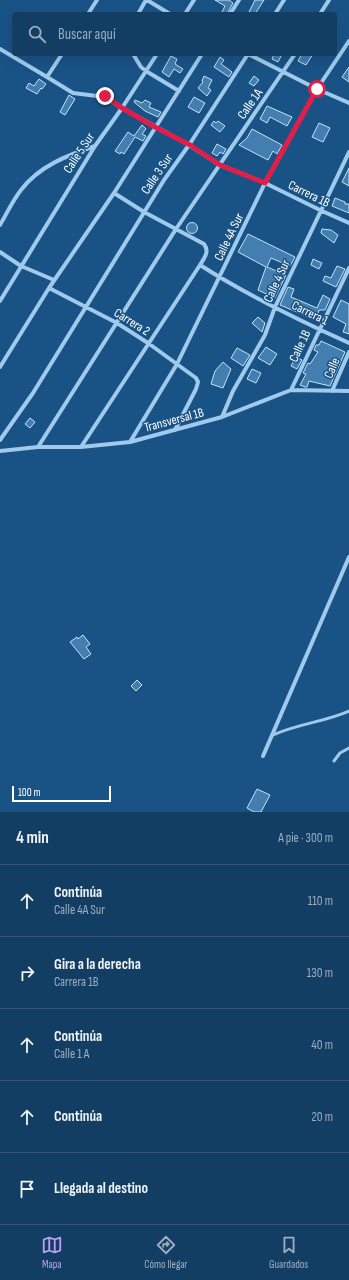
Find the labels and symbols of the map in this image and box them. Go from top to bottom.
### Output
route start [308,80,326,98]
street label: Calle 1A [234,85,266,122]
route end [96,87,114,105]
street label: Calle 5 Sur [60,129,98,176]
street label: Calle 3 Sur [138,150,176,197]
street label: Carrera 1B [285,177,333,211]
street label: Calle 4A Sur [211,210,247,263]
street label: Calle 4 Sur [260,257,294,305]
street label: Carrera 1 [289,297,331,329]
street label: Carrera 2 [111,305,153,339]
street label: Calle 1B [286,327,314,365]
street label: Calle [321,355,343,381]
street label: Transversal 1B [142,404,206,436]
scale bar [12,784,111,803]

